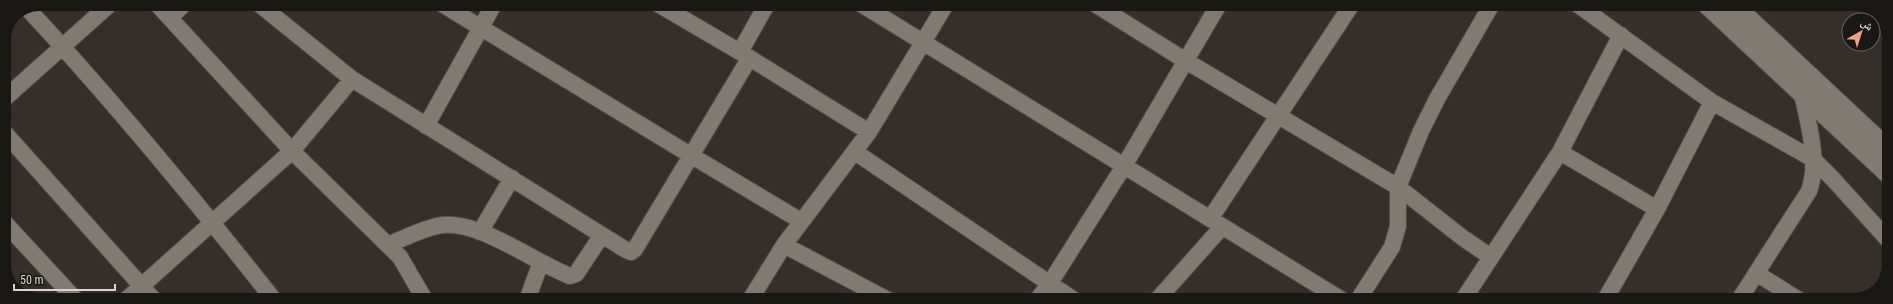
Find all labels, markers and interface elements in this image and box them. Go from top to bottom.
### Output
north arrow [1841,12,1881,52]
text: ش [1858,16,1876,34]
scale bar [14,266,115,292]
text: 50 m [20,273,44,287]

